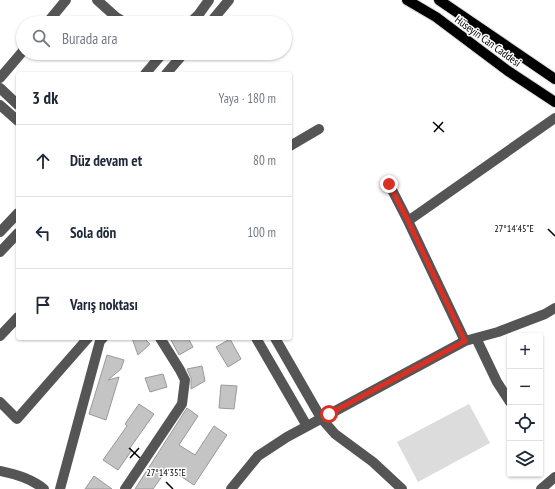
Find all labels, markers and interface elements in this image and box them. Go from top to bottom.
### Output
street label: Hüseyin Can Caddesi [452,12,524,70]
search box [16,16,292,60]
icon: search [30,27,52,49]
text: Burada ara [62,29,117,48]
text: 3 dk [32,87,58,109]
text: Yaya · 180 m [219,90,276,107]
icon: ahead [32,150,54,172]
text: Düz devam et [70,151,142,170]
text: 80 m [253,152,276,169]
route end [380,175,398,193]
icon: left [32,222,54,244]
text: 27°14'45"E [494,222,534,235]
text: Sola dön [70,223,116,242]
text: 100 m [247,224,276,241]
icon: arrive [32,294,54,316]
text: Varış noktası [70,295,138,314]
map controls [507,333,543,477]
button: + [507,333,543,369]
button: − [507,369,543,405]
route start [320,405,338,423]
button: locate [507,405,543,441]
button: layers [507,441,543,477]
text: 27°14'35"E [146,466,186,479]

